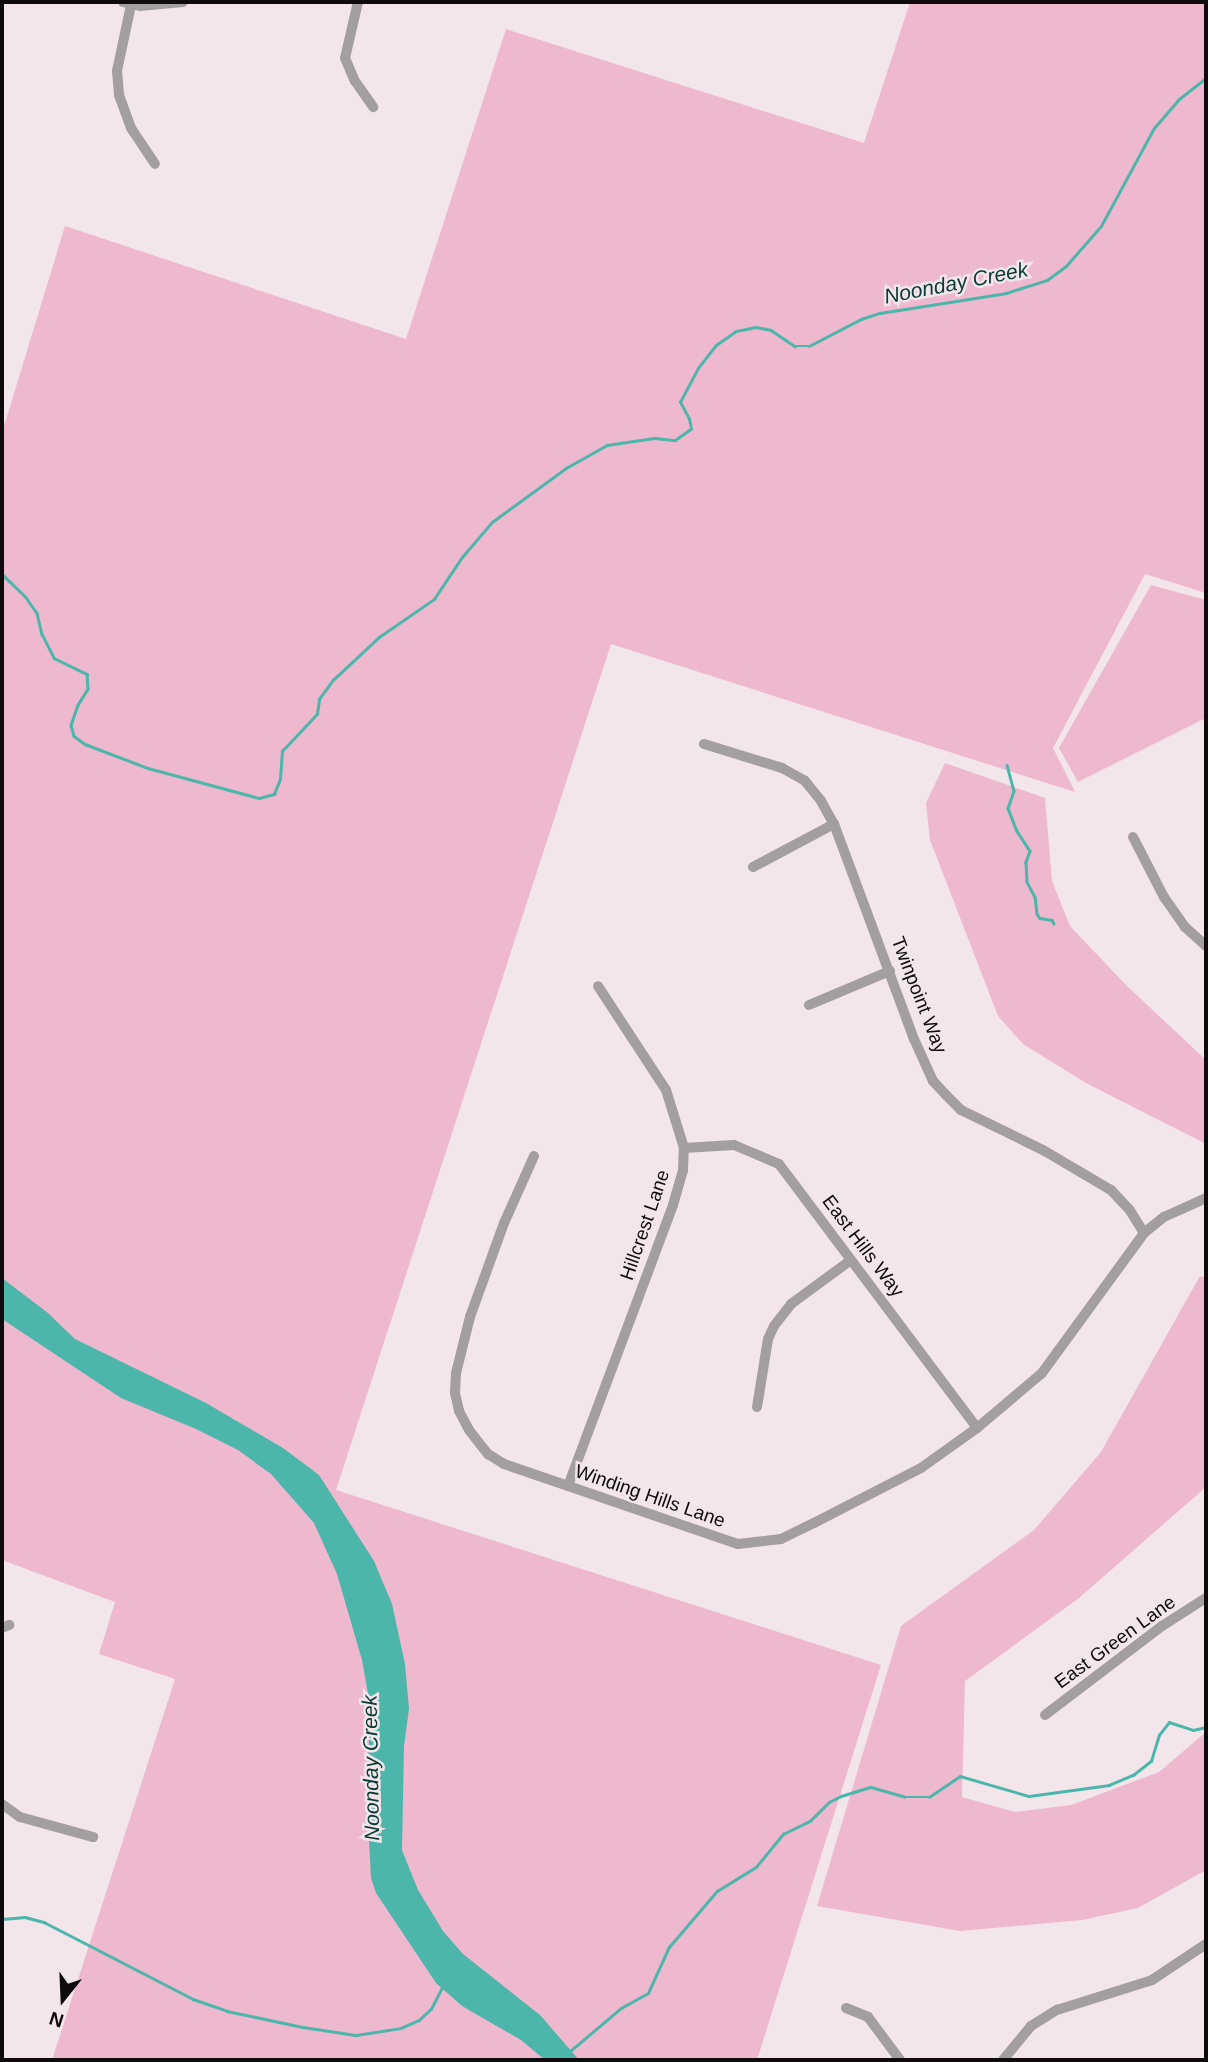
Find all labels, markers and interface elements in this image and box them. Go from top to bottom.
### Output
water label: Noonday Creek [882,257,1030,309]
street label: Twinpoint Way [886,934,952,1056]
street label: Hillcrest Lane [615,1167,675,1283]
street label: East Hills Way [817,1191,909,1301]
street label: Winding Hills Lane [572,1460,728,1532]
street label: East Green Lane [1050,1591,1180,1693]
water label: Noonday Creek [357,1695,385,1841]
north arrow [28,1964,98,2034]
text: N [47,2007,66,2032]

